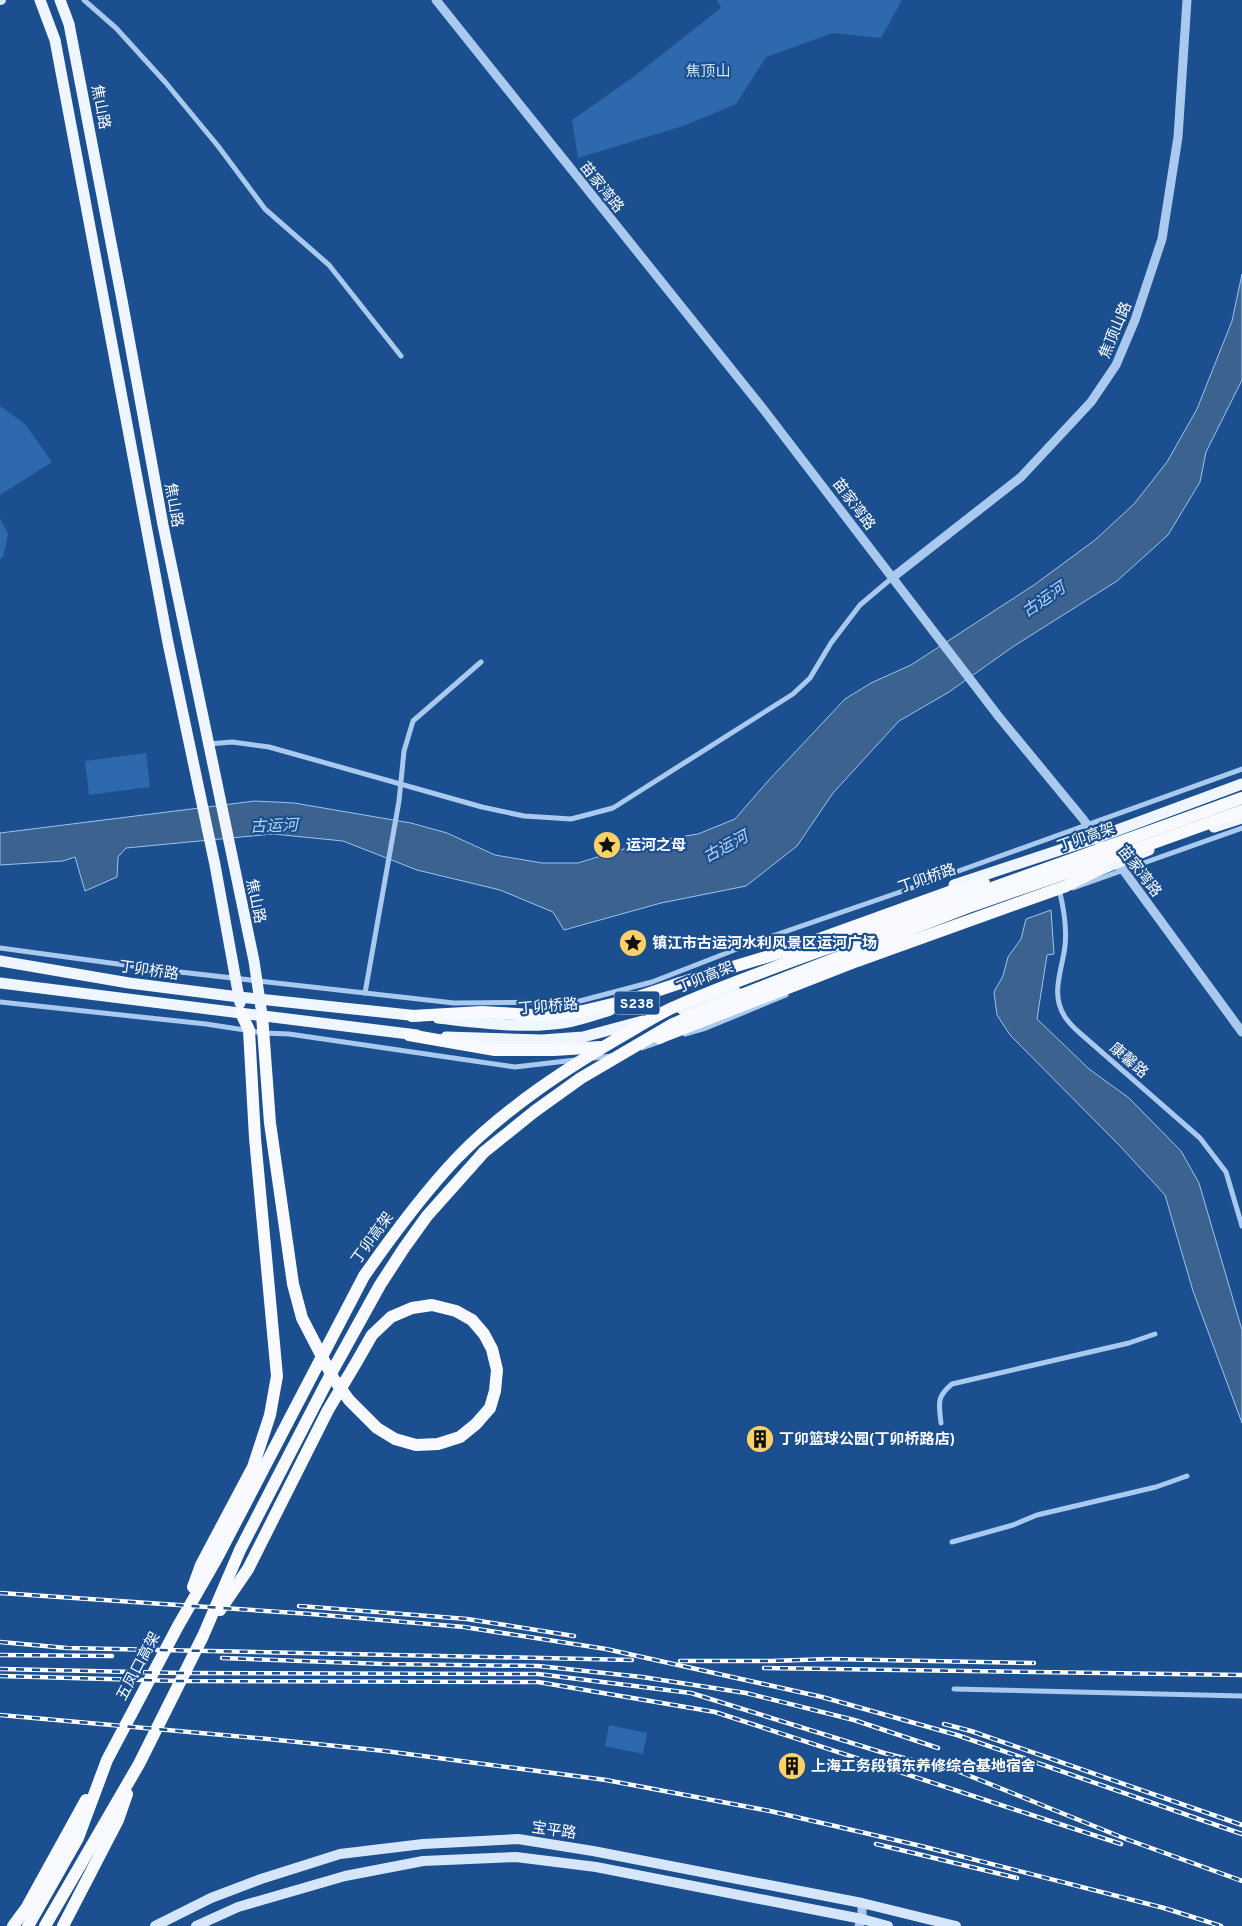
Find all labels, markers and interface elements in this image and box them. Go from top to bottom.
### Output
park label: 焦顶山 [685,63,731,82]
street label: 焦山路 [86,83,113,131]
street label: 苗家湾路 [575,159,627,217]
street label: 焦顶山路 [1096,299,1137,362]
street label: 苗家湾路 [827,475,878,535]
street label: 焦山路 [159,481,186,529]
water label: 古运河 [1019,577,1072,622]
water label: 古运河 [250,816,301,838]
street label: 丁卯高架 [1055,820,1118,857]
water label: 古运河 [700,826,754,868]
place icon: 运河之母 [592,830,622,860]
place label: 运河之母 [626,837,686,856]
street label: 苗家湾路 [1113,842,1165,901]
street label: 丁卯桥路 [896,861,959,898]
street label: 焦山路 [241,877,269,925]
place icon: 镇江市古运河水利风景区运河广场 [618,928,648,958]
place label: 镇江市古运河水利风景区运河广场 [652,934,877,954]
street label: 丁卯桥路 [118,958,180,985]
street label: 丁卯高架 [674,958,737,998]
road number: S238 [614,991,660,1014]
street label: 丁卯桥路 [517,995,579,1020]
street label: 康馨路 [1105,1039,1151,1083]
street label: 丁卯高架 [348,1209,399,1269]
building icon: 丁卯篮球公园(丁卯桥路店) [745,1424,775,1454]
place label: 丁卯篮球公园(丁卯桥路店) [779,1430,955,1450]
street label: 五凤口高架 [113,1629,165,1704]
building icon: 上海工务段镇东养修综合基地宿舍 [777,1751,807,1781]
place label: 上海工务段镇东养修综合基地宿舍 [811,1757,1036,1777]
street label: 宝平路 [530,1819,577,1844]

